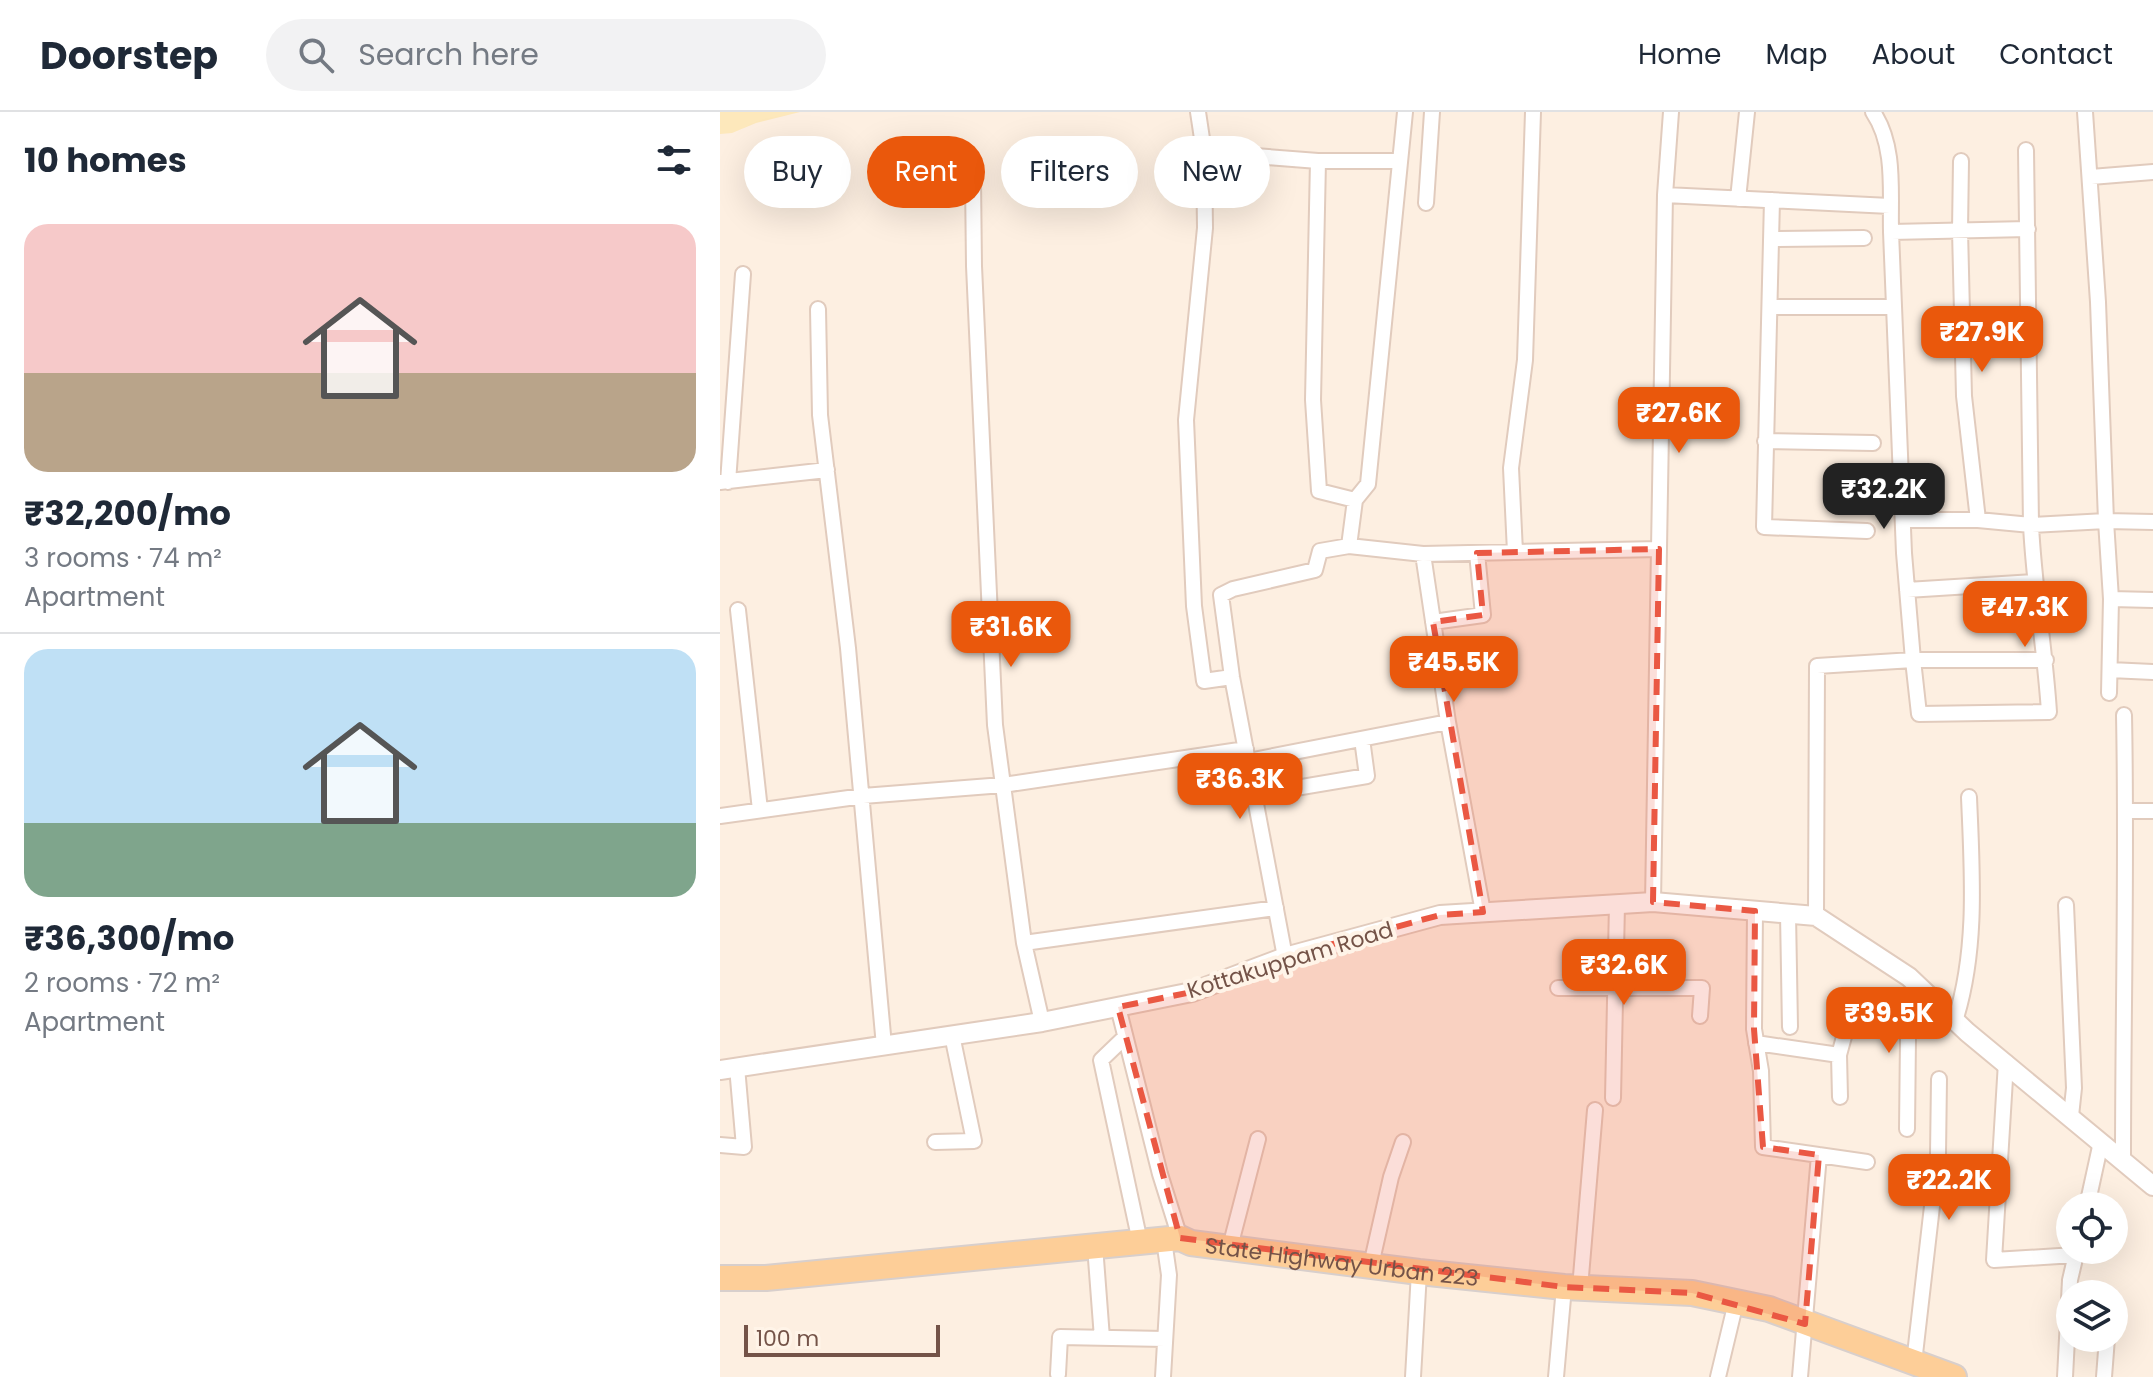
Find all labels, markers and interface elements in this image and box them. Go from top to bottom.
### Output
search box [266,19,826,91]
text: Doorstep [40,29,218,82]
icon: search [294,33,338,77]
text: Search here [358,33,539,76]
text: Home [1638,35,1721,74]
text: Map [1765,35,1827,74]
text: About [1871,35,1955,74]
text: Contact [1999,35,2113,74]
text: 10 homes [24,136,187,184]
chip: Buy [744,136,851,208]
chip: Rent [867,136,985,208]
chip: Filters [1001,136,1138,208]
chip: New [1154,136,1270,208]
icon: filters [652,138,696,182]
icon: home [288,276,432,420]
pin: ₹27.9K [1917,306,2047,374]
text: ₹27.9K [1939,314,2025,350]
pin: ₹27.6K [1614,387,1744,455]
text: ₹27.6K [1636,395,1722,431]
pin: ₹32.2K [1819,463,1949,531]
text: ₹32.2K [1841,471,1927,507]
text: ₹32,200/mo [24,489,231,537]
text: 3 rooms · 74 m² [24,540,222,576]
text: Apartment [24,579,165,615]
pin: ₹47.3K [1960,581,2090,649]
text: ₹47.3K [1981,589,2069,625]
pin: ₹31.6K [946,601,1076,669]
text: ₹31.6K [969,609,1053,645]
pin: ₹45.5K [1389,636,1519,704]
text: ₹45.5K [1408,644,1500,680]
icon: home [288,701,432,845]
pin: ₹36.3K [1175,753,1305,821]
text: ₹36.3K [1195,761,1285,797]
text: ₹36,300/mo [24,914,234,962]
street label: Kottakuppam Road [1183,914,1397,1006]
pin: ₹32.6K [1559,939,1689,1007]
text: ₹32.6K [1580,947,1668,983]
text: 2 rooms · 72 m² [24,965,220,1001]
pin: ₹39.5K [1824,987,1954,1055]
text: ₹39.5K [1844,995,1934,1031]
text: Apartment [24,1004,165,1040]
pin: ₹22.2K [1884,1154,2014,1222]
text: ₹22.2K [1906,1162,1992,1198]
map controls [2056,1192,2128,1352]
button: locate [2056,1192,2128,1264]
street label: State Highway Urban 223 [1203,1229,1480,1294]
button: layers [2056,1280,2128,1352]
scale bar [744,1321,940,1357]
text: 100 m [756,1323,819,1354]

